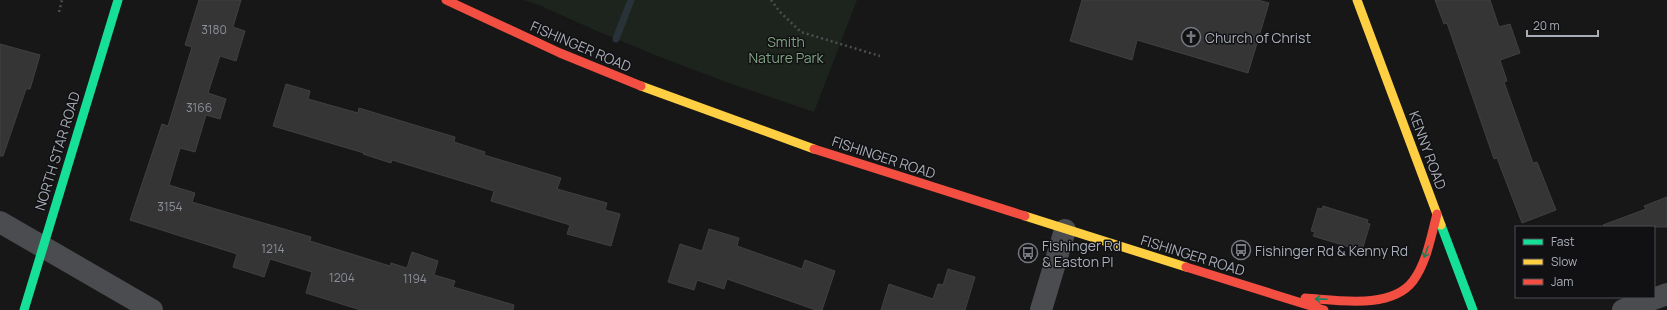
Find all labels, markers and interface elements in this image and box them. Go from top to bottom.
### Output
scale bar [1527,12,1598,38]
street label: FISHINGER ROAD [528,16,634,76]
text: 20 m [1533,17,1560,34]
house number: 3180 [201,21,227,38]
church icon: Church of Christ [1180,26,1202,48]
place label: Church of Christ [1205,28,1311,47]
park label: Smith Nature Park [748,32,825,67]
street label: NORTH STAR ROAD [30,89,84,213]
house number: 3166 [186,99,212,116]
street label: KENNY ROAD [1405,108,1451,192]
street label: FISHINGER ROAD [830,131,938,183]
house number: 3154 [157,198,183,215]
legend [1515,226,1655,298]
street label: FISHINGER ROAD [1139,230,1247,280]
text: Fast [1551,233,1575,250]
place label: Fishinger Rd & Easton Pl [1042,236,1121,271]
bus stop icon: Fishinger Rd & Kenny Rd [1230,239,1252,261]
house number: 1214 [261,240,285,257]
place label: Fishinger Rd & Kenny Rd [1255,241,1408,260]
bus stop icon: Fishinger Rd & Easton Pl [1017,242,1039,264]
one-way arrow [1422,245,1430,257]
text: Slow [1551,253,1577,270]
house number: 1204 [329,269,355,286]
house number: 1194 [403,270,427,287]
text: Jam [1551,273,1573,290]
one-way arrow [1315,295,1328,302]

